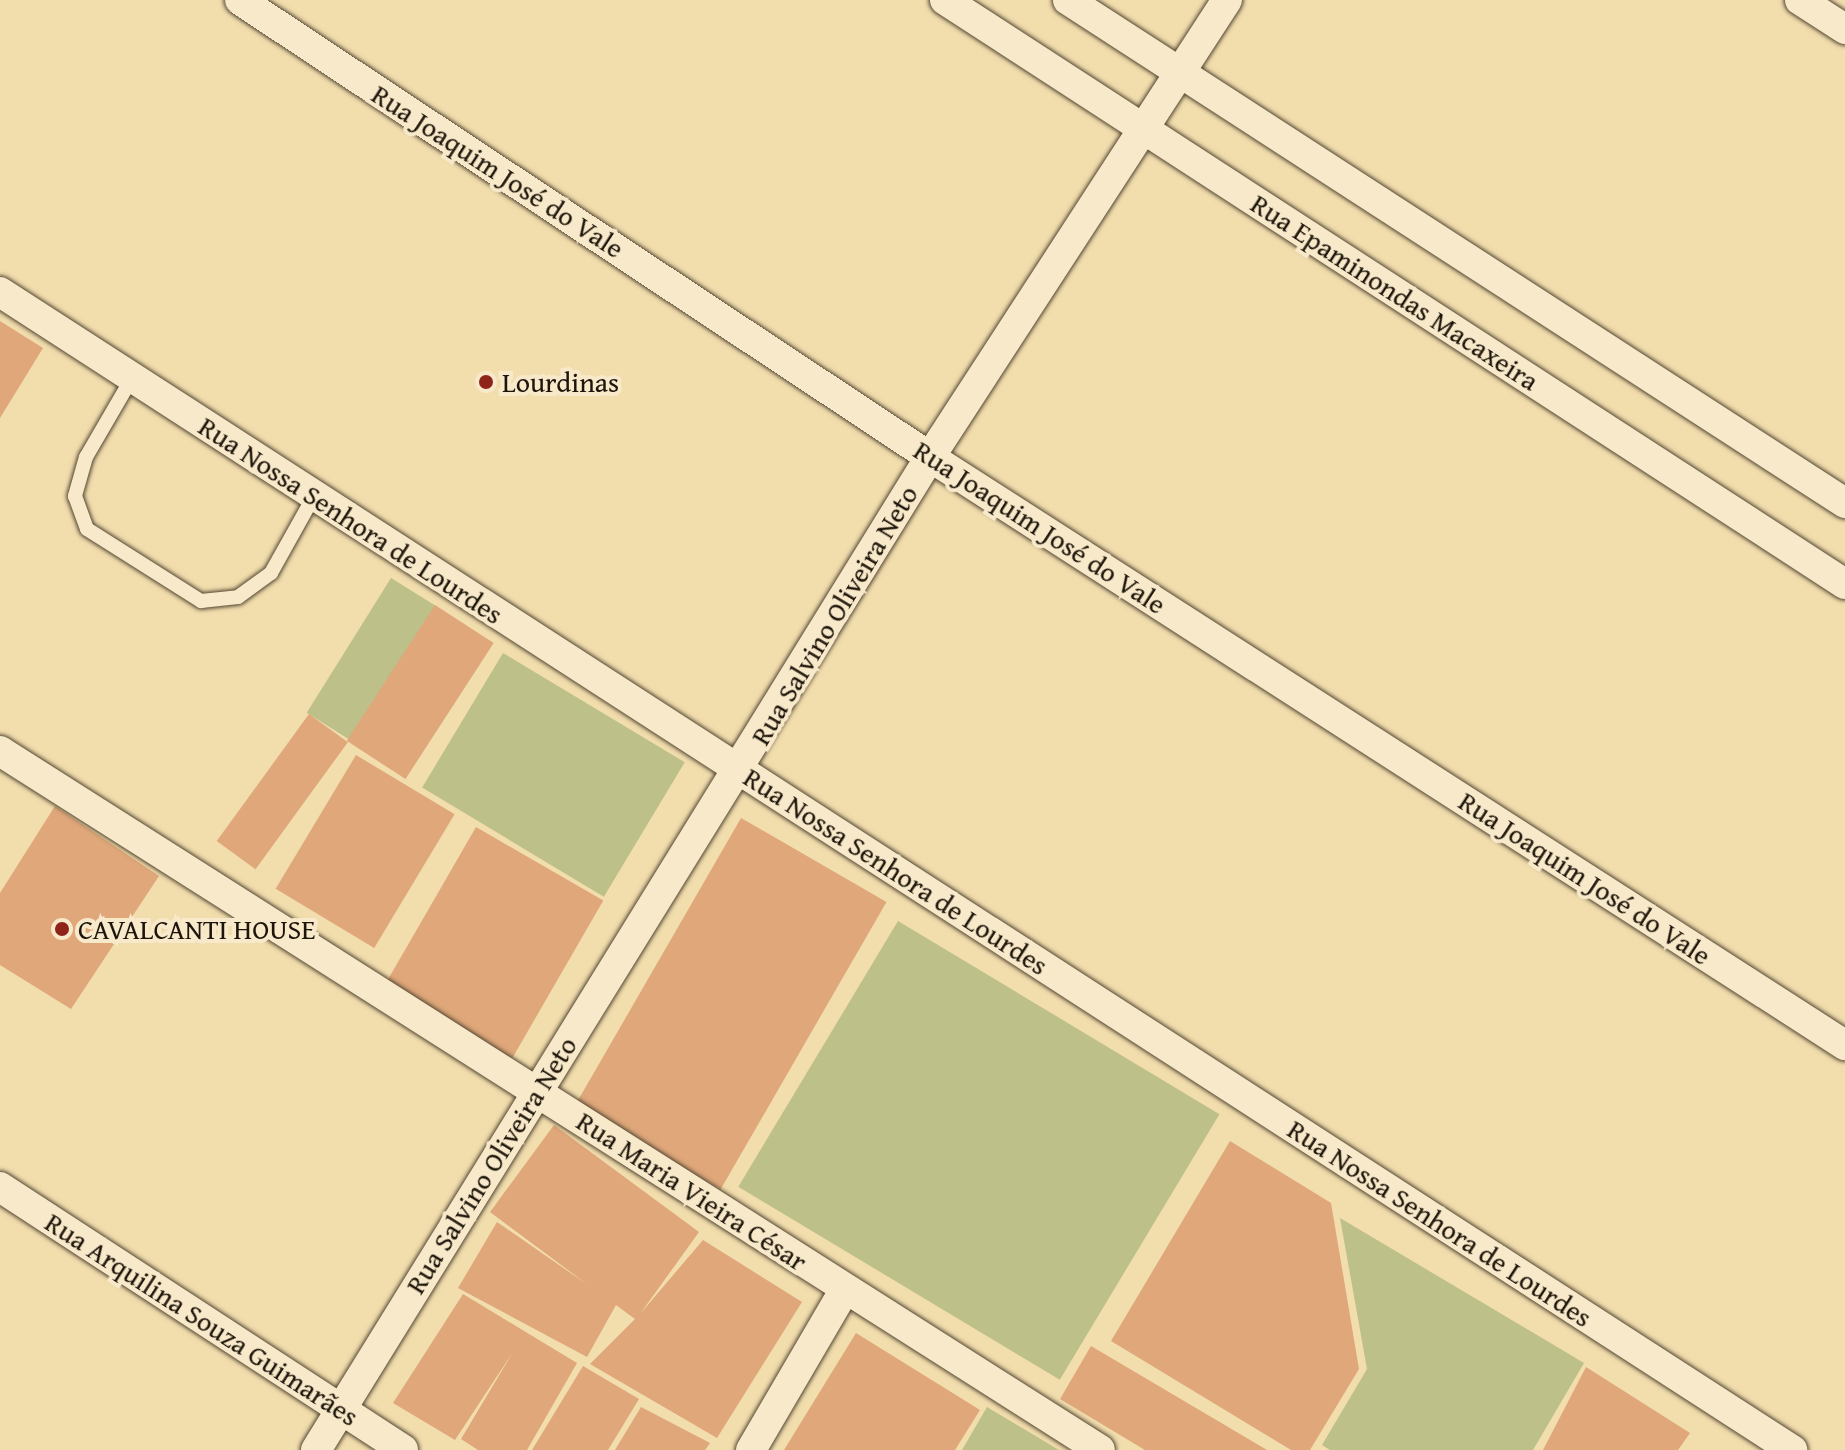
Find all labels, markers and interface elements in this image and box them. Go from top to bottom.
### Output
street label: Rua Joaquim José do Vale [366,77,630,265]
street label: Rua Epaminondas Macaxeira [1245,186,1545,398]
place label: Lourdinas [502,365,619,399]
marker: Lourdinas [477,373,495,391]
street label: Rua Nossa Senhora de Lourdes [193,409,509,631]
street label: Rua Joaquim José do Vale [908,433,1172,621]
street label: Rua Salvino Oliveira Neto [743,479,925,751]
street label: Rua Nossa Senhora de Lourdes [738,760,1054,982]
street label: Rua Joaquim José do Vale [1453,784,1717,972]
place label: CAVALCANTI HOUSE [78,912,315,946]
marker: CAVALCANTI HOUSE [53,920,71,938]
street label: Rua Salvino Oliveira Neto [398,1030,584,1300]
street label: Rua Maria Vieira César [571,1104,813,1278]
street label: Rua Nossa Senhora de Lourdes [1282,1112,1598,1334]
street label: Rua Arquilina Souza Guimarães [39,1205,365,1433]

